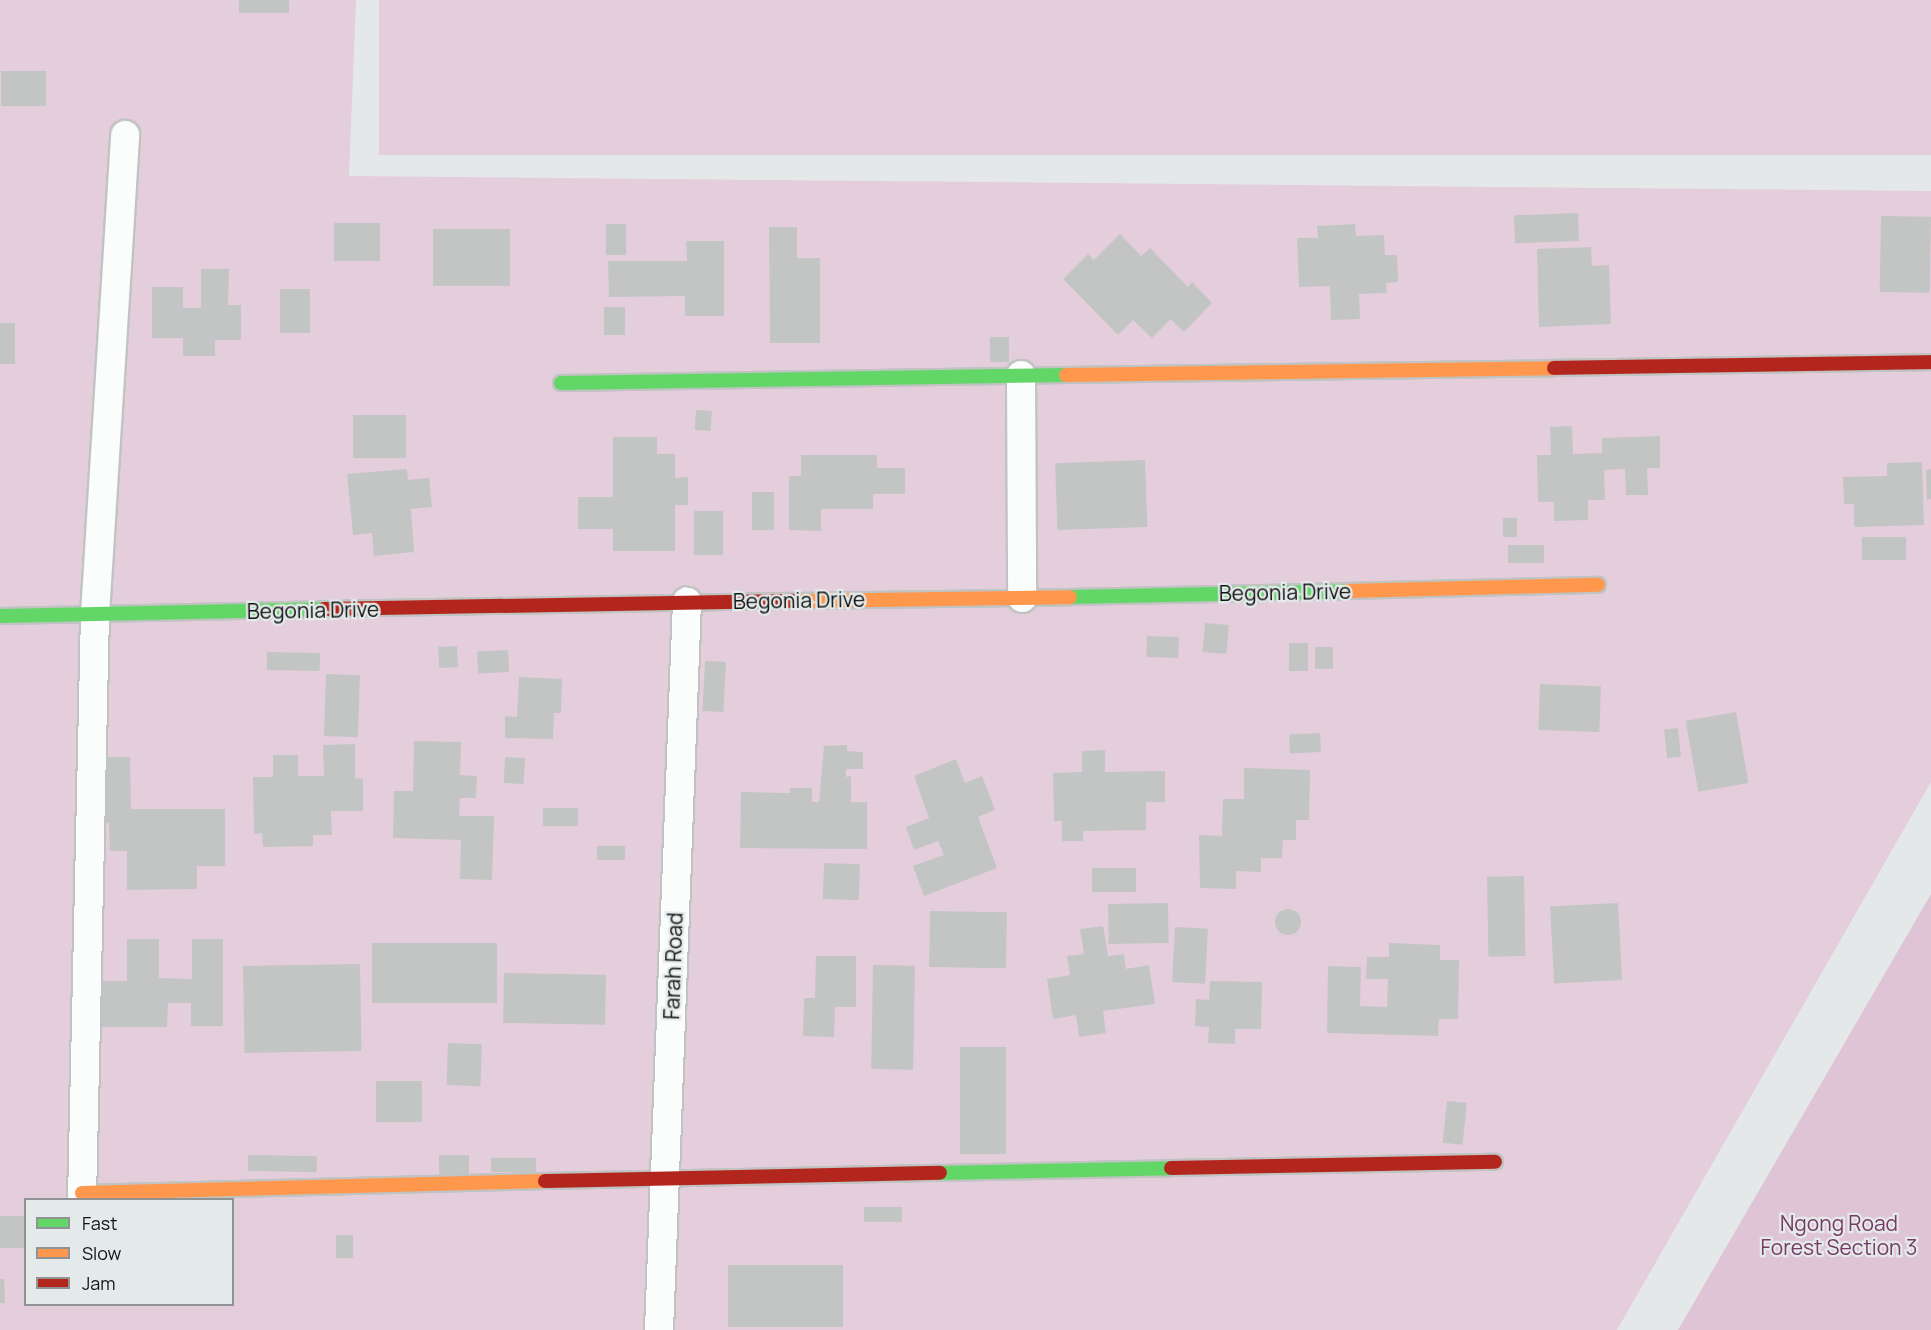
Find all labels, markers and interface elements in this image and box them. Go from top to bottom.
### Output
street label: Begonia Drive [1219,578,1351,606]
street label: Begonia Drive [733,586,865,614]
street label: Begonia Drive [247,596,379,624]
street label: Farah Road [659,912,687,1020]
legend [24,1198,234,1306]
park label: Ngong Road Forest Section 3 [1761,1210,1917,1260]
text: Fast [82,1211,117,1235]
text: Slow [82,1241,121,1265]
text: Jam [82,1271,116,1295]

